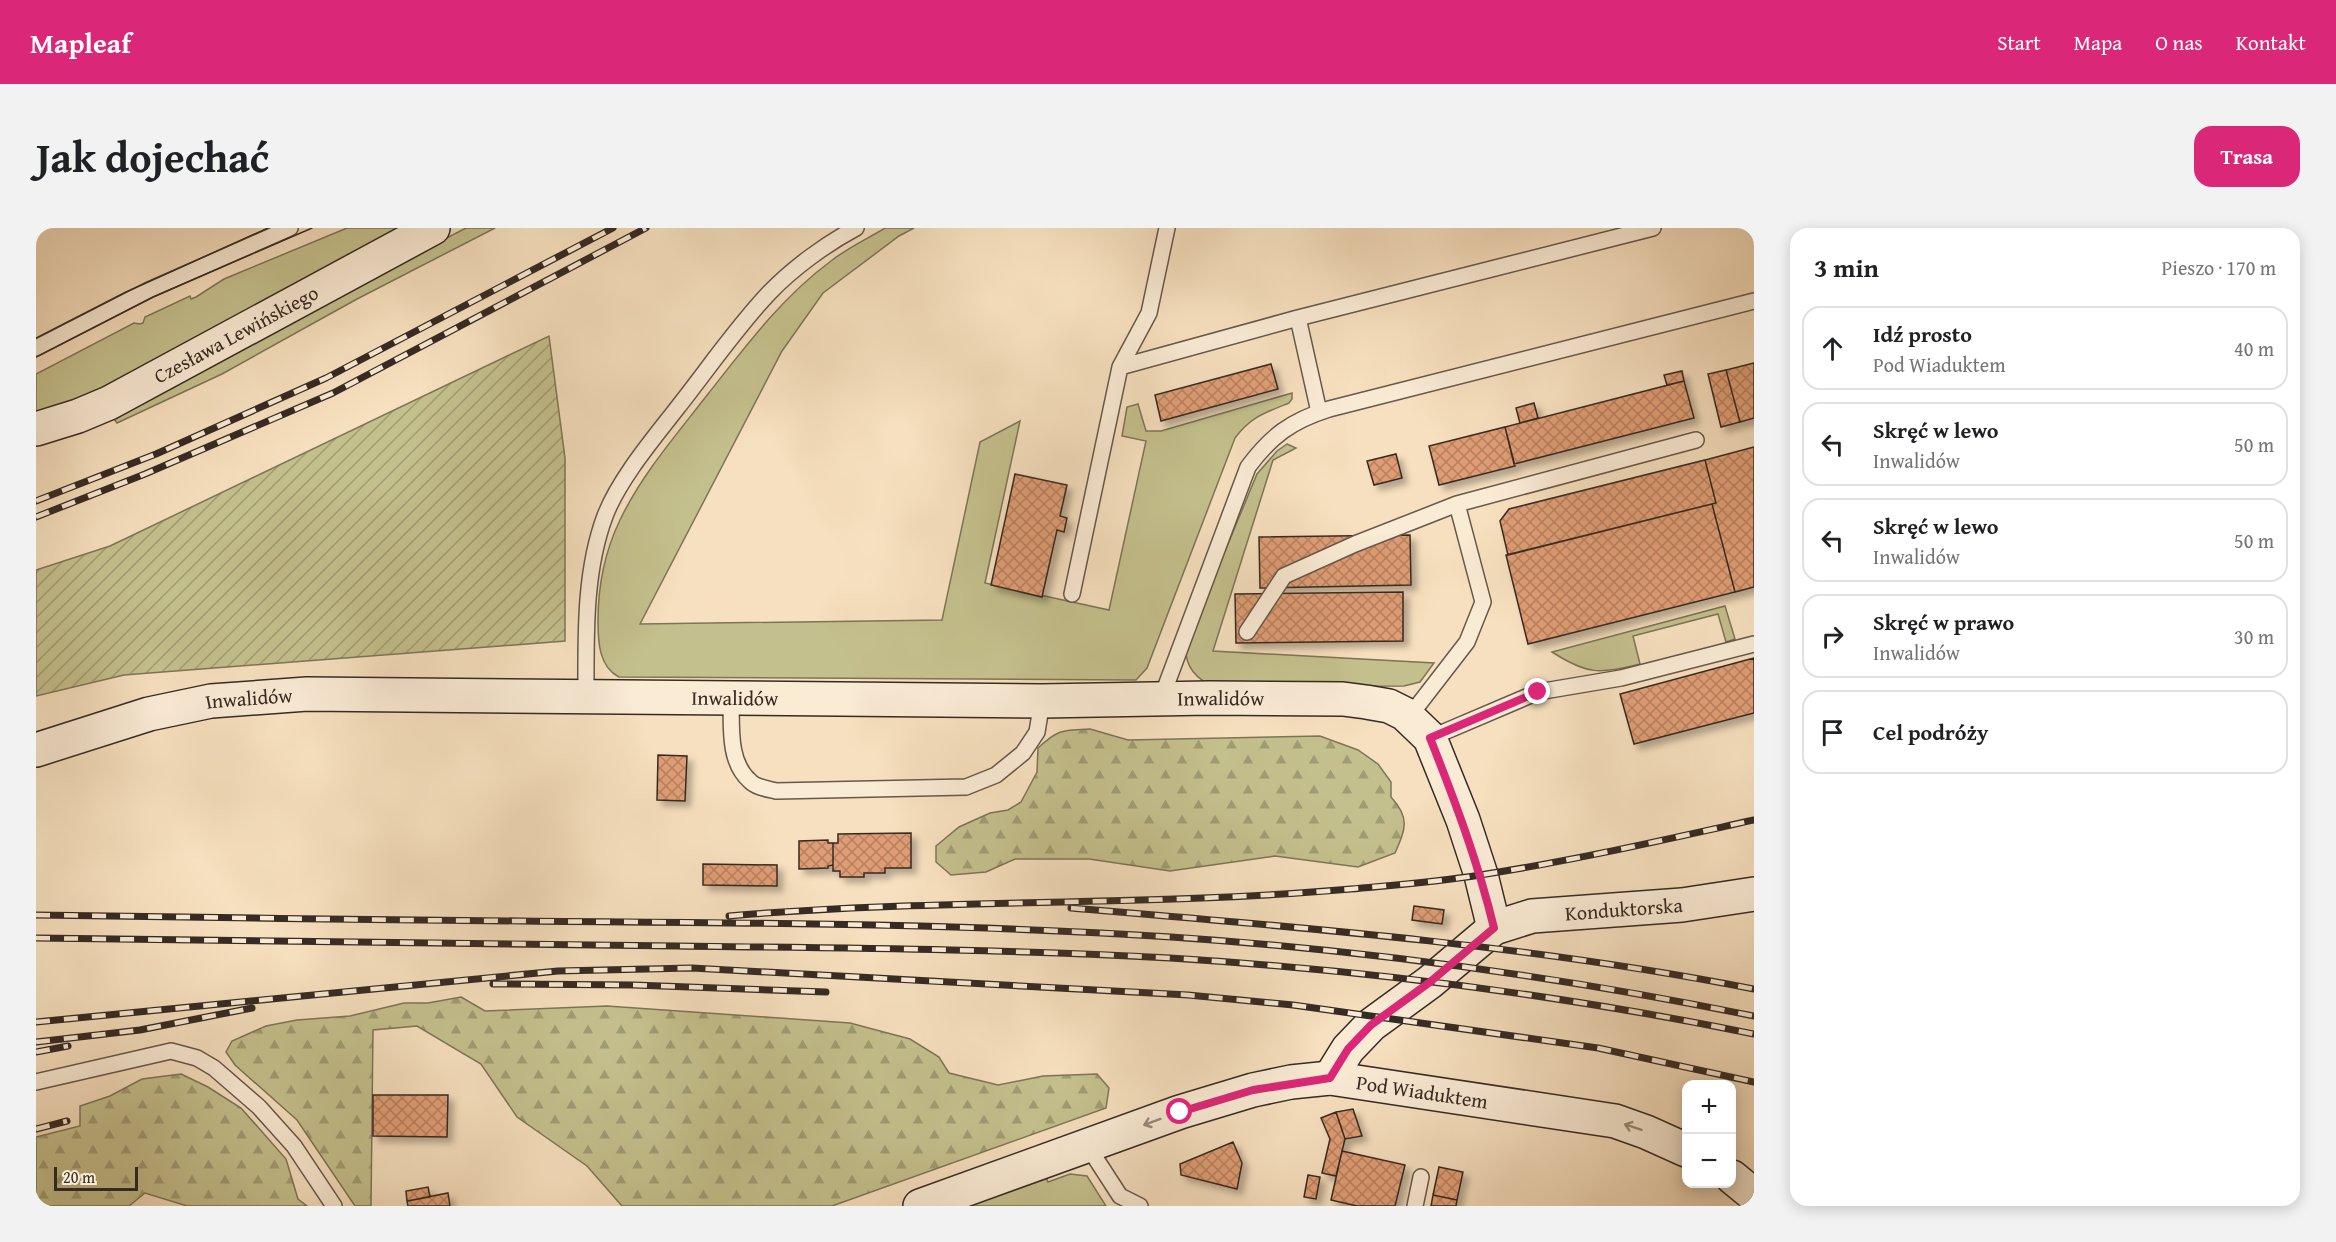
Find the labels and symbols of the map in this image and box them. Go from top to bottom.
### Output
street label: Czesława Lewińskiego [148,278,323,390]
route end [1524,678,1550,704]
street label: Inwalidów [203,680,294,716]
street label: Inwalidów [691,683,779,712]
street label: Inwalidów [1177,683,1265,713]
street label: Konduktorska [1564,890,1684,928]
street label: Pod Wiaduktem [1355,1067,1491,1116]
route start [1166,1098,1192,1124]
one-way arrow [1143,1117,1162,1128]
one-way arrow [1624,1121,1643,1132]
scale bar [54,1164,138,1192]

